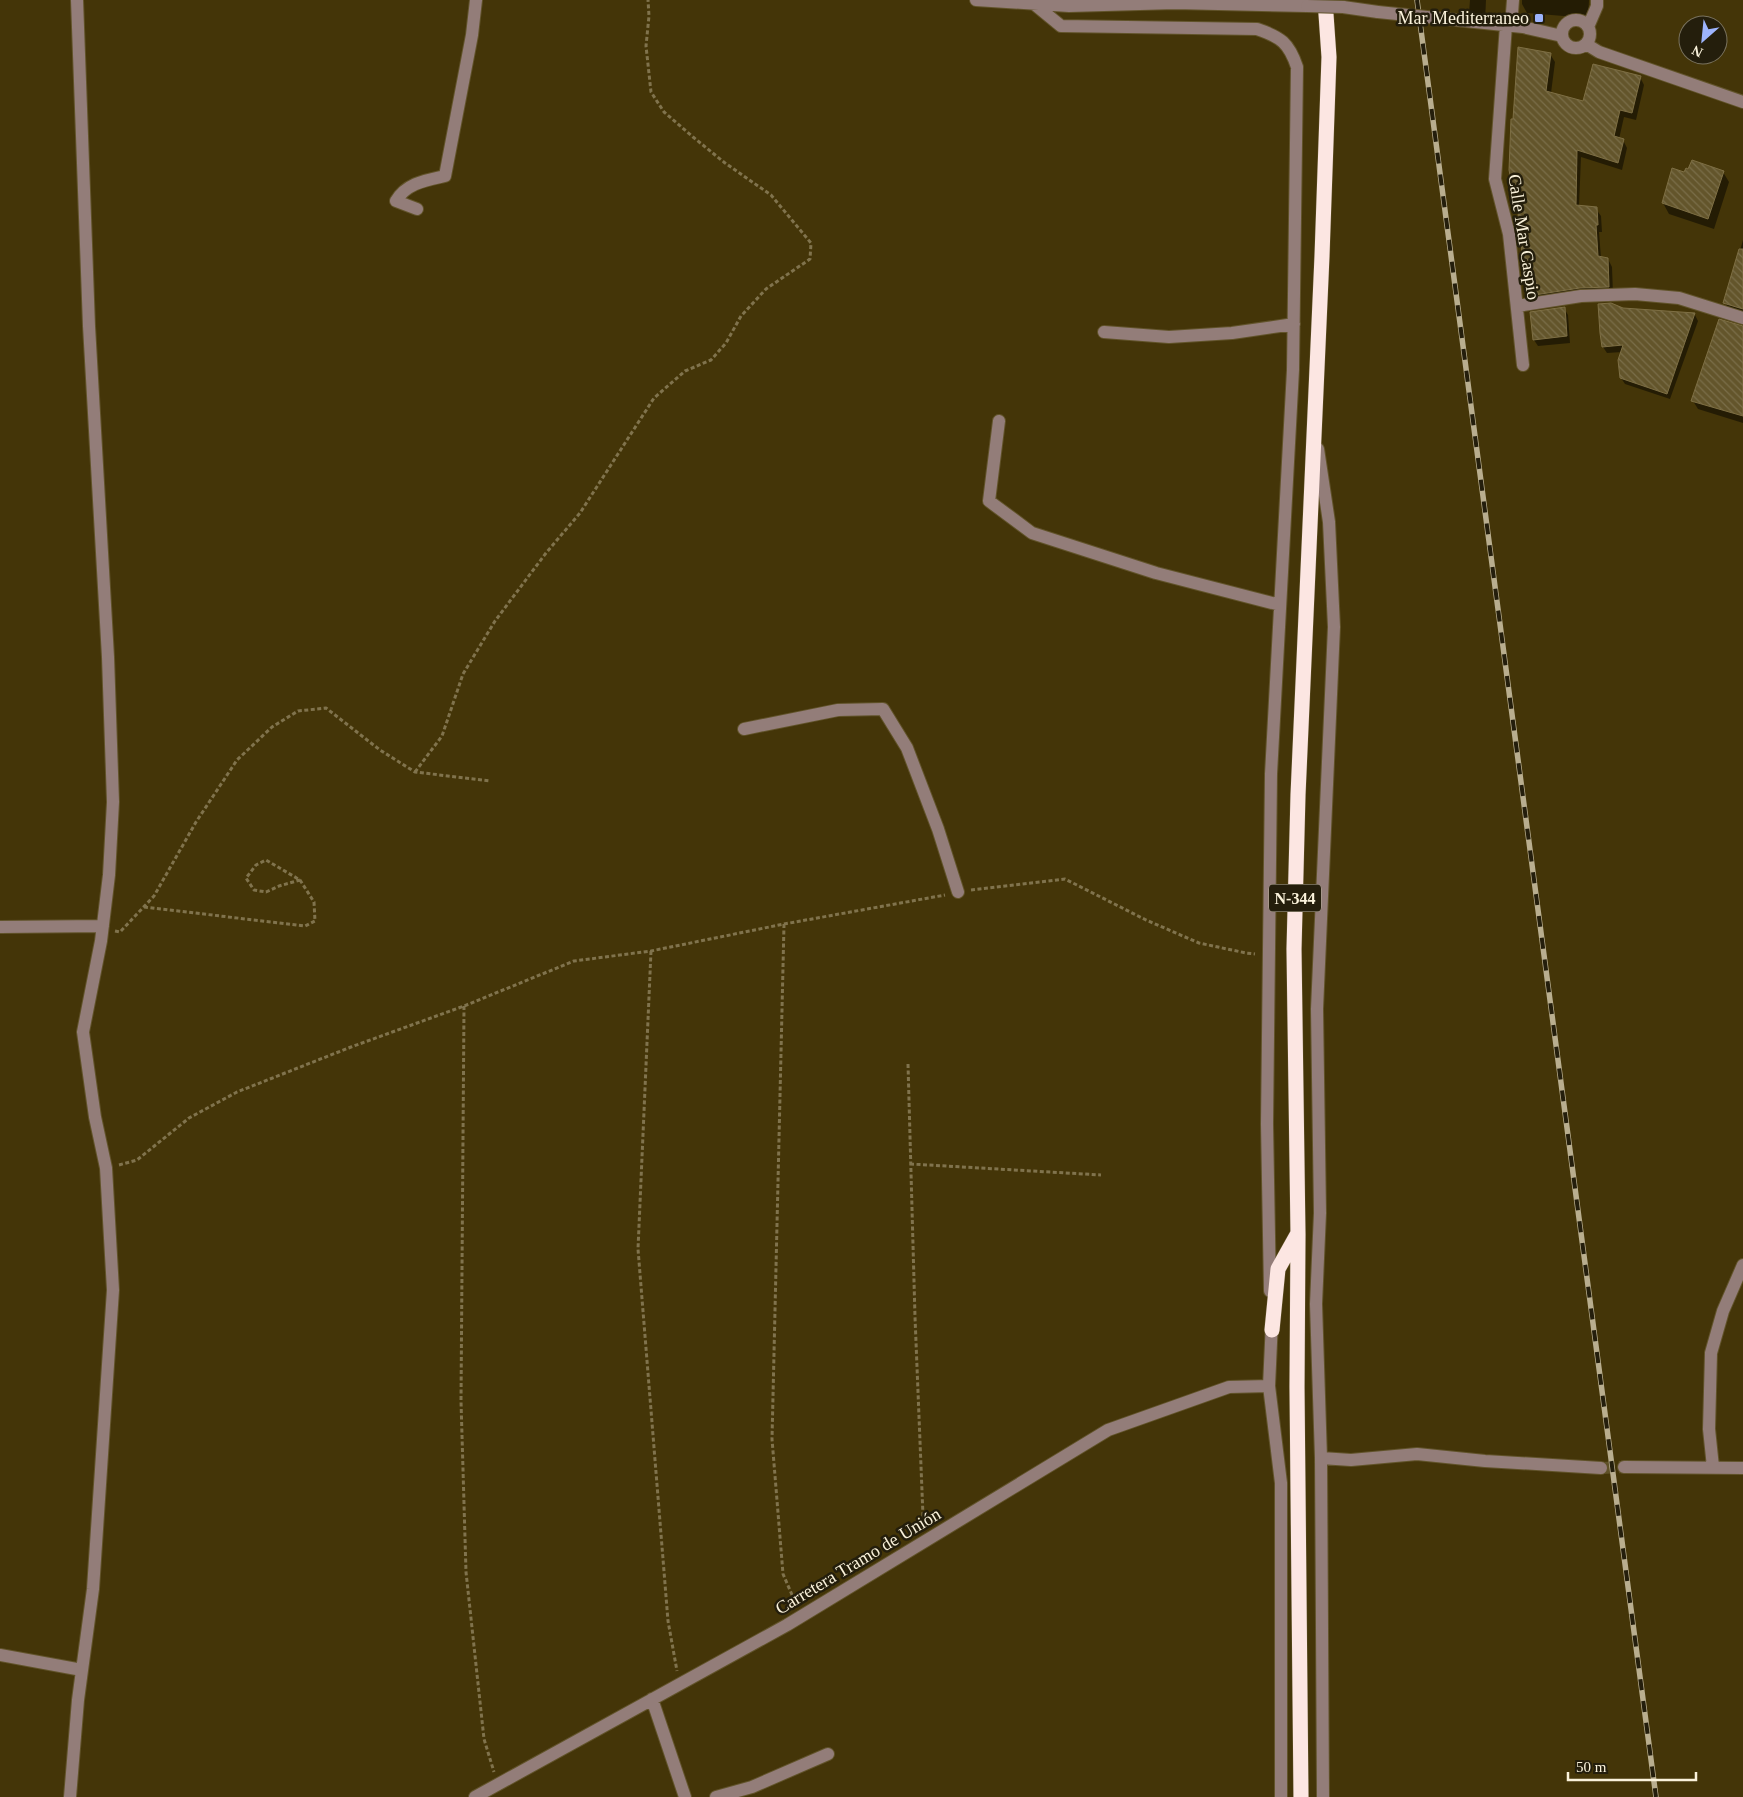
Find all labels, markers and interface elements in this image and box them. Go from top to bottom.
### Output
place label: Mar Mediterraneo [1398,8,1529,28]
marker: Mar Mediterraneo [1533,12,1545,24]
north arrow [1678,15,1728,65]
text: N [1689,42,1705,60]
street label: Calle Mar Caspio [1504,173,1544,301]
road number: N-344 [1269,884,1321,911]
street label: Carretera Tramo de Unión [772,1504,944,1618]
scale bar [1568,1750,1696,1782]
text: 50 m [1576,1759,1607,1775]

